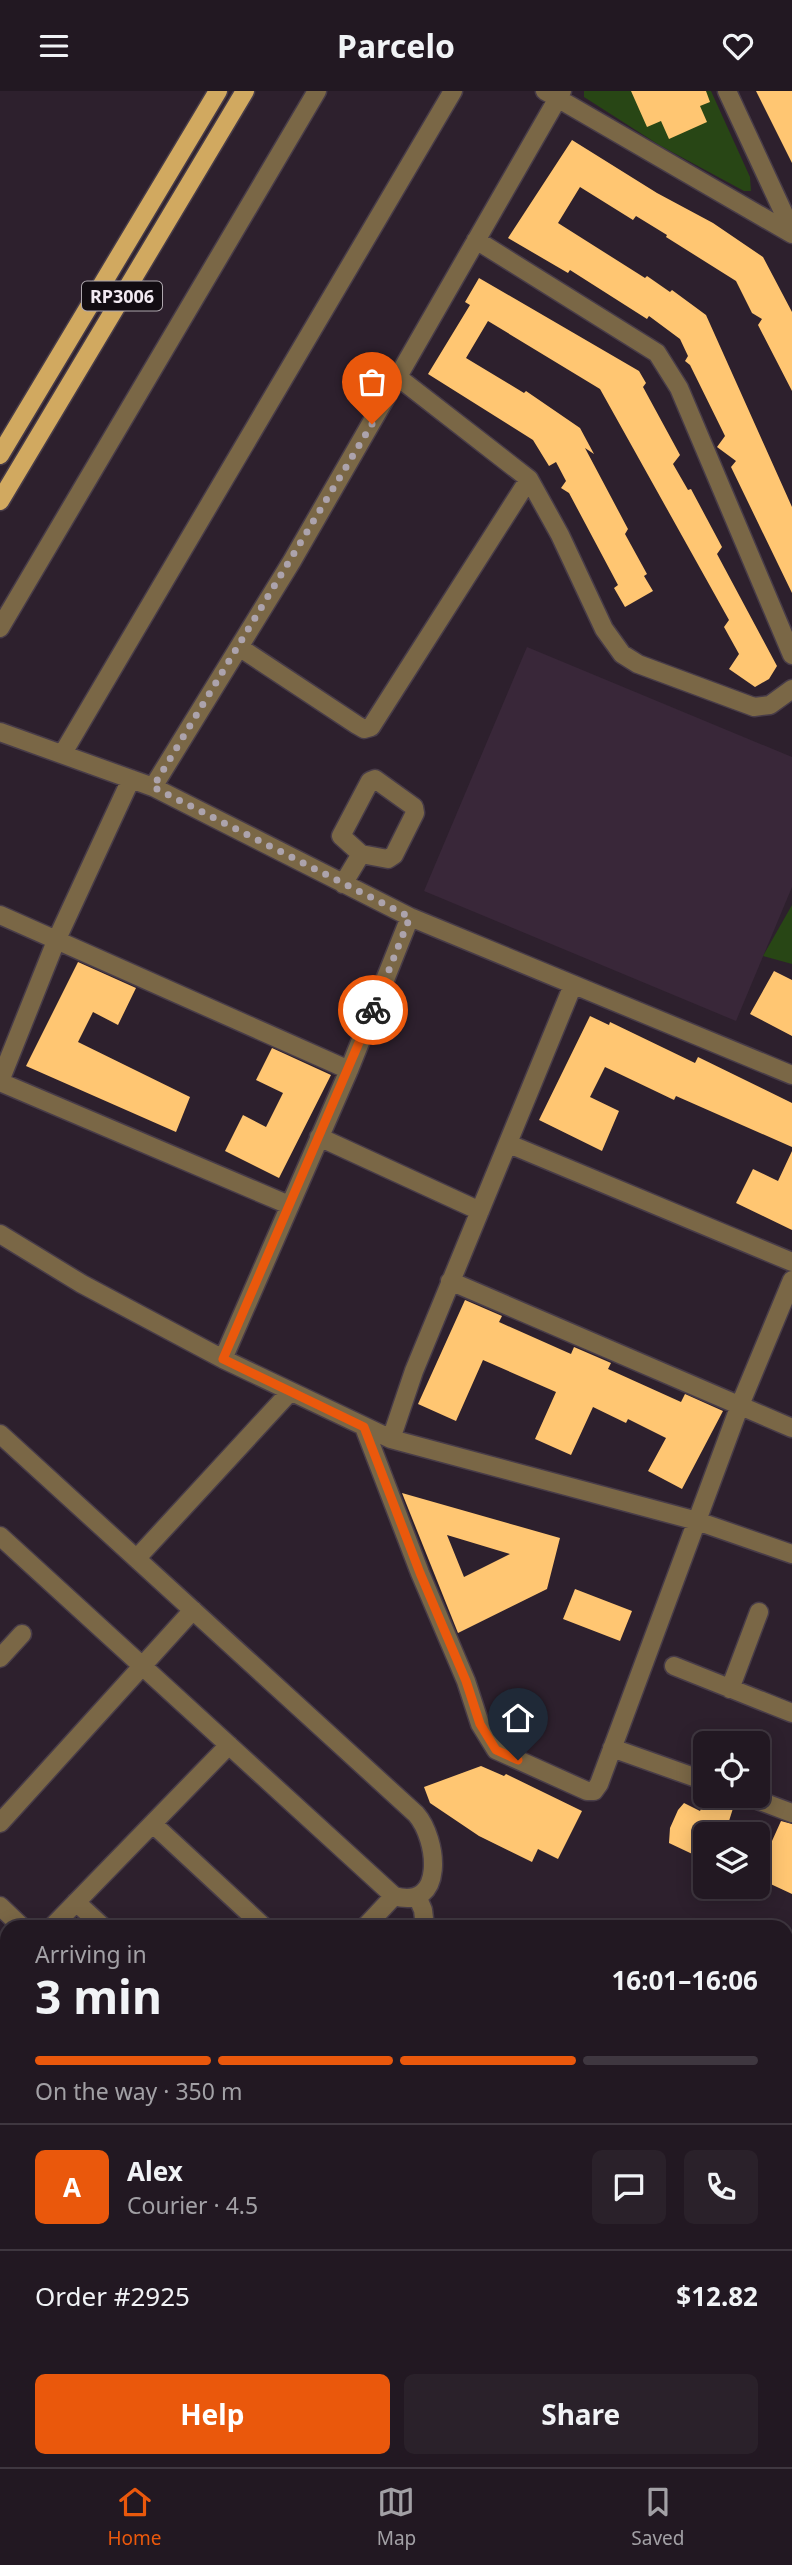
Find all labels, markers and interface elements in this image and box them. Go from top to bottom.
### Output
text: Parcelo [337,24,455,67]
icon: menu [35,27,73,65]
icon: heart [719,27,757,65]
road number: RP3006 [82,281,162,311]
pin [342,352,402,424]
icon: bag [353,363,391,401]
courier [338,975,408,1045]
icon: bike [354,991,392,1029]
pin [488,1688,548,1760]
icon: home [499,1699,537,1737]
map controls [693,1731,770,1899]
button: locate [693,1731,770,1808]
button: layers [693,1822,770,1899]
text: Arriving in [35,1938,147,1970]
text: 16:01–16:06 [611,1962,758,1998]
text: 3 min [35,1965,162,2027]
text: On the way · 350 m [35,2075,242,2107]
button: chat [592,2150,666,2224]
button: phone [684,2150,758,2224]
text: Alex [127,2153,183,2189]
text: A [63,2169,81,2205]
text: Courier · 4.5 [127,2189,258,2221]
text: Order #2925 [35,2278,190,2314]
text: $12.82 [676,2278,758,2314]
button: Help [35,2374,390,2454]
button: Share [404,2374,758,2454]
tab: Home [108,2483,162,2551]
tab: Map [377,2483,416,2551]
tab: Saved [631,2483,684,2551]

